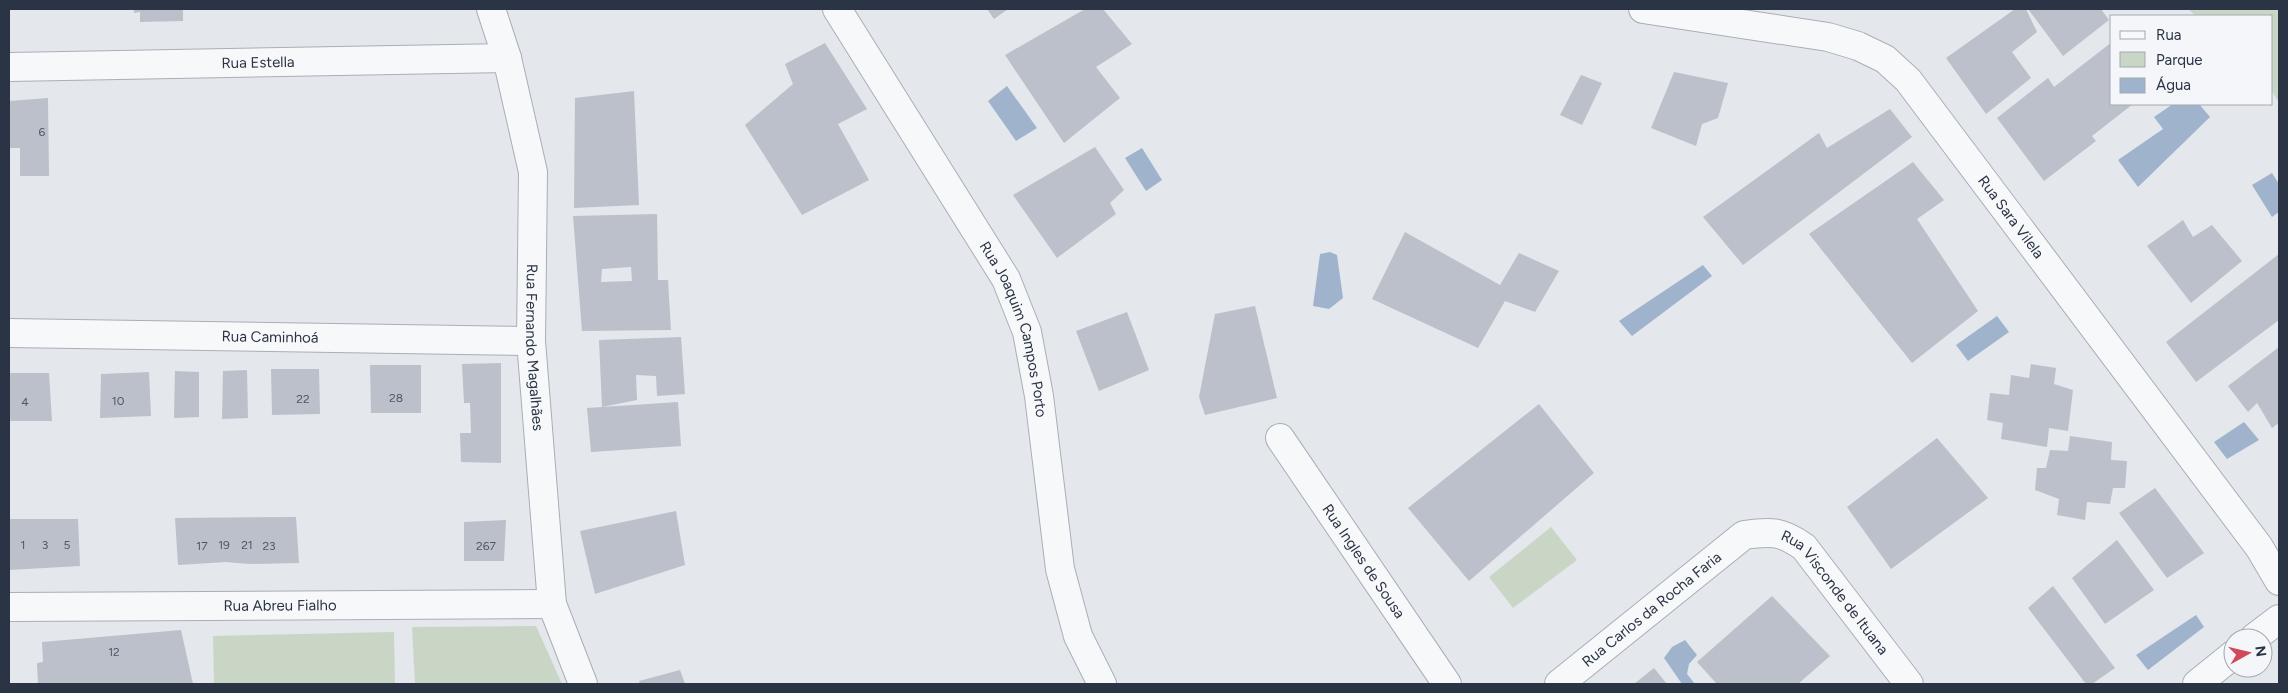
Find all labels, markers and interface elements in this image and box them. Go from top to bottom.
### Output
legend [2110,15,2273,105]
text: Rua [2156,26,2181,44]
text: Parque [2156,51,2203,69]
street label: Rua Estella [221,53,295,72]
text: Água [2156,76,2191,94]
house number: 6 [39,125,46,139]
street label: Rua Sara Vilela [1974,172,2048,262]
street label: Rua Joaquim Campos Porto [976,238,1051,419]
street label: Rua Fernando Magalhães [522,264,547,432]
street label: Rua Caminhoá [221,327,319,347]
house number: 28 [389,391,403,405]
house number: 22 [296,392,310,406]
house number: 10 [112,394,125,408]
house number: 4 [21,395,29,409]
street label: Rua Ingles de Sousa [1319,501,1409,622]
street label: Rua Visconde de Ituana [1778,526,1892,658]
house number: 1 [21,538,25,552]
house number: 3 [42,538,48,552]
house number: 5 [64,538,71,552]
house number: 19 [218,538,230,552]
house number: 21 [241,538,253,552]
house number: 17 [196,539,208,553]
house number: 23 [262,539,276,553]
house number: 267 [476,539,497,553]
street label: Rua Carlos da Rocha Faria [1578,548,1725,671]
street label: Rua Abreu Fialho [223,596,337,615]
north arrow [2223,628,2273,678]
house number: 12 [108,645,120,659]
text: N [2251,645,2270,658]

